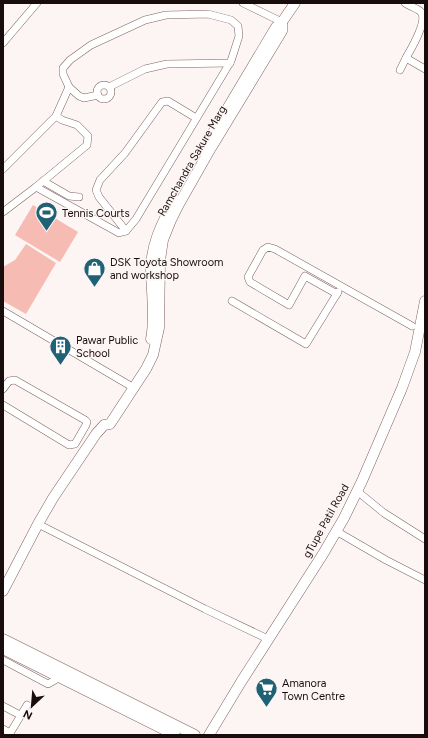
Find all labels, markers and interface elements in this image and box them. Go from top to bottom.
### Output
street label: Ramchandra Sakure Marg [155,103,229,219]
sports icon: Tennis Courts [33,200,59,233]
place label: Tennis Courts [62,207,130,220]
shop icon: DSK Toyota Showroom and workshop [82,255,108,288]
place label: DSK Toyota Showroom and workshop [110,256,223,282]
building icon: Pawar Public School [47,333,73,366]
place label: Pawar Public School [76,334,138,360]
street label: gTupe Patil Road [300,482,352,560]
supermarket icon: Amanora Town Centre [254,676,280,709]
place label: Amanora Town Centre [282,677,345,703]
north arrow [12,686,52,726]
text: N [21,707,35,722]

